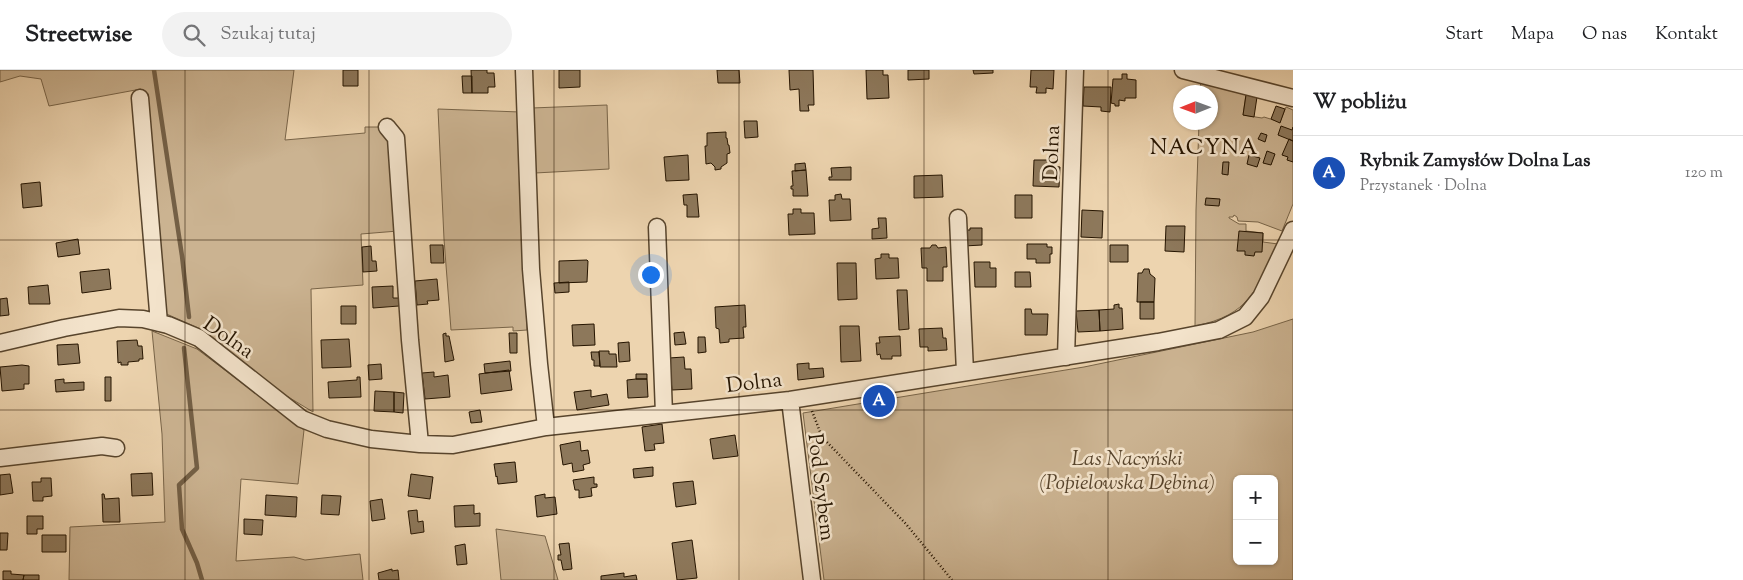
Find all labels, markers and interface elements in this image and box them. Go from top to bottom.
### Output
search box [162,12,512,57]
text: Streetwise [25,18,132,52]
icon: search [180,21,208,49]
text: Szukaj tutaj [220,21,316,48]
text: Start [1445,22,1483,48]
text: Mapa [1511,22,1554,48]
text: O nas [1582,22,1627,48]
text: Kontakt [1655,22,1718,48]
north arrow [1173,85,1218,130]
text: W pobliżu [1313,88,1407,118]
street label: Dolna [1037,124,1069,182]
district label: NACYNA [1150,133,1258,165]
text: Rybnik Zamysłów Dolna Las [1360,148,1590,175]
text: A [1323,162,1336,185]
text: 120 m [1685,162,1723,185]
text: Przystanek · Dolna [1360,175,1487,198]
your location [638,262,664,288]
street label: Dolna [196,310,260,367]
street label: Dolna [725,366,784,402]
pin: A [863,382,895,420]
street label: Pod Szybem [799,432,841,543]
park label: Las Nacyński (Popielowska Dębina) [1039,445,1215,499]
map controls [1233,475,1278,565]
button: + [1233,475,1278,520]
button: − [1233,520,1278,565]

